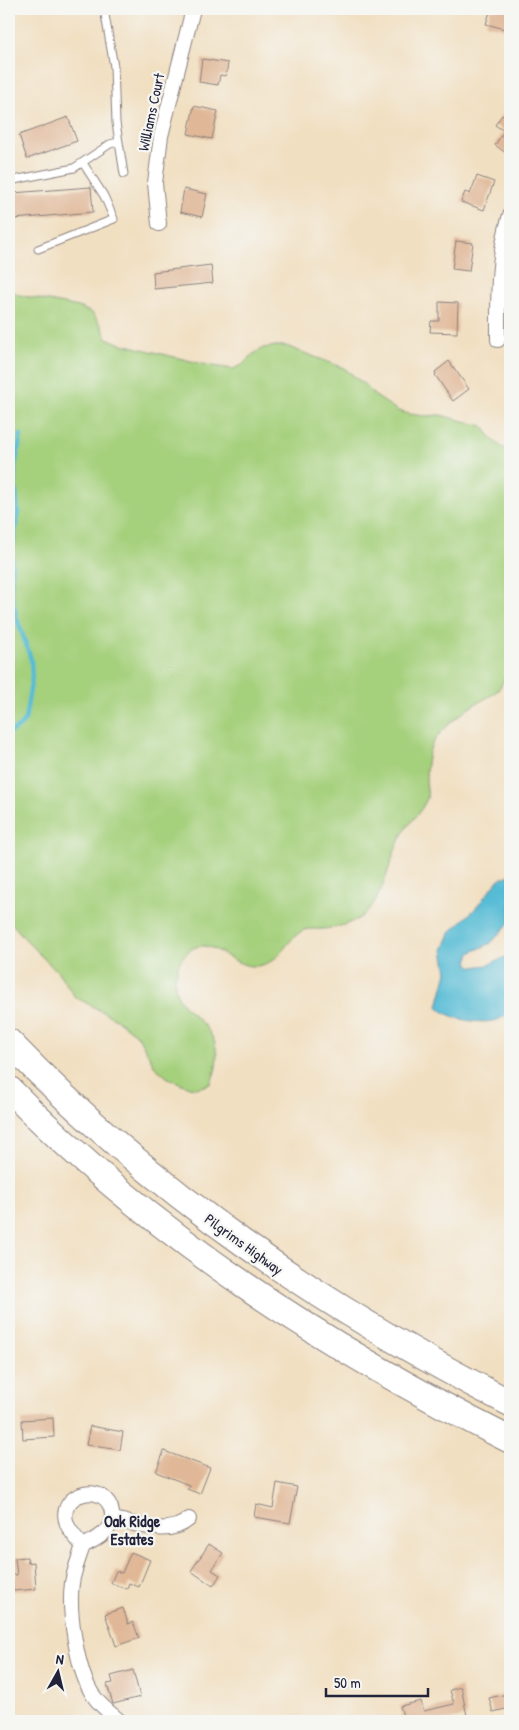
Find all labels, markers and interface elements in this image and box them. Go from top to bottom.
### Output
street label: Williams Court [133,70,170,153]
street label: Pilgrims Highway [200,1208,288,1280]
district label: Oak Ridge Estates [104,1510,161,1550]
north arrow [32,1648,82,1698]
text: N [55,1649,65,1669]
scale bar [326,1665,429,1697]
text: 50 m [334,1672,361,1693]

